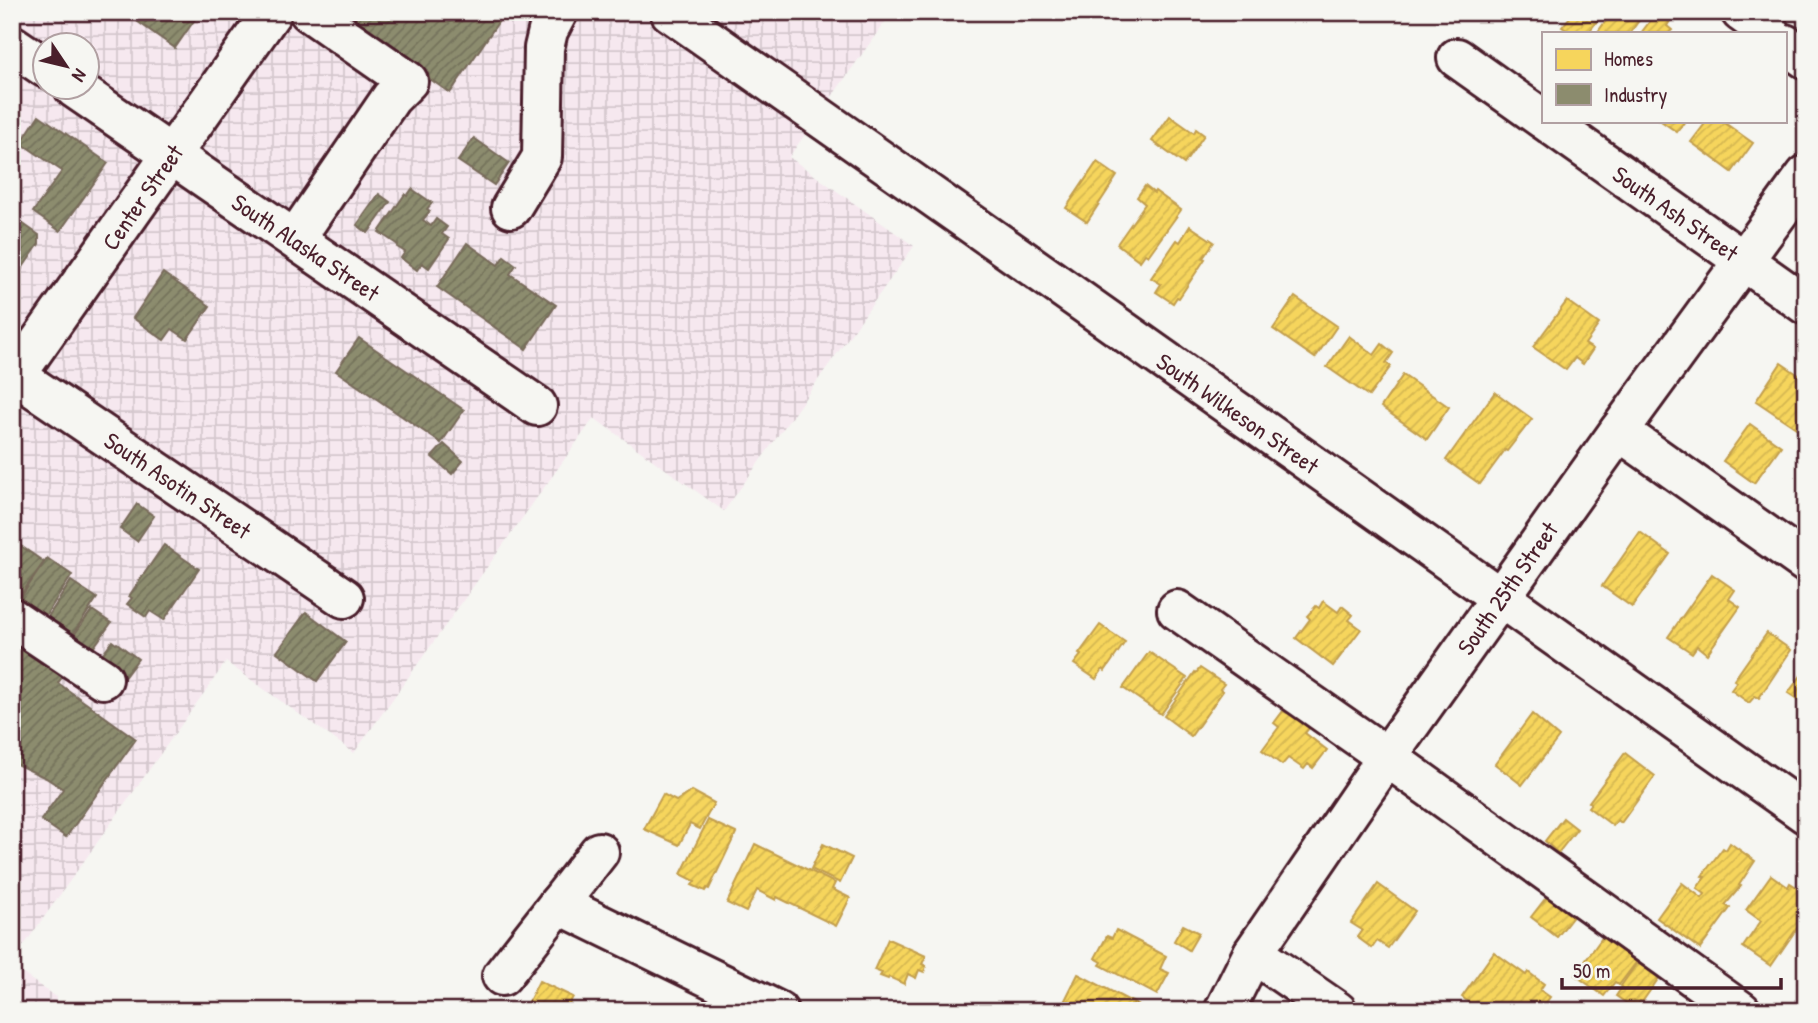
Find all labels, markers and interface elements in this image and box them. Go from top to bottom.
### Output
north arrow [32,32,102,102]
legend [1542,32,1786,122]
text: Homes [1604,44,1653,73]
text: N [66,64,93,87]
text: Industry [1604,80,1667,109]
street label: Center Street [94,137,191,256]
street label: South Ash Street [1607,158,1746,269]
street label: South Alaska Street [226,186,387,309]
street label: South Wilkeson Street [1150,345,1326,481]
street label: South Asotin Street [98,424,258,546]
street label: South 25th Street [1449,515,1565,661]
scale bar [1562,946,1781,990]
text: 50 m [1573,956,1610,985]

